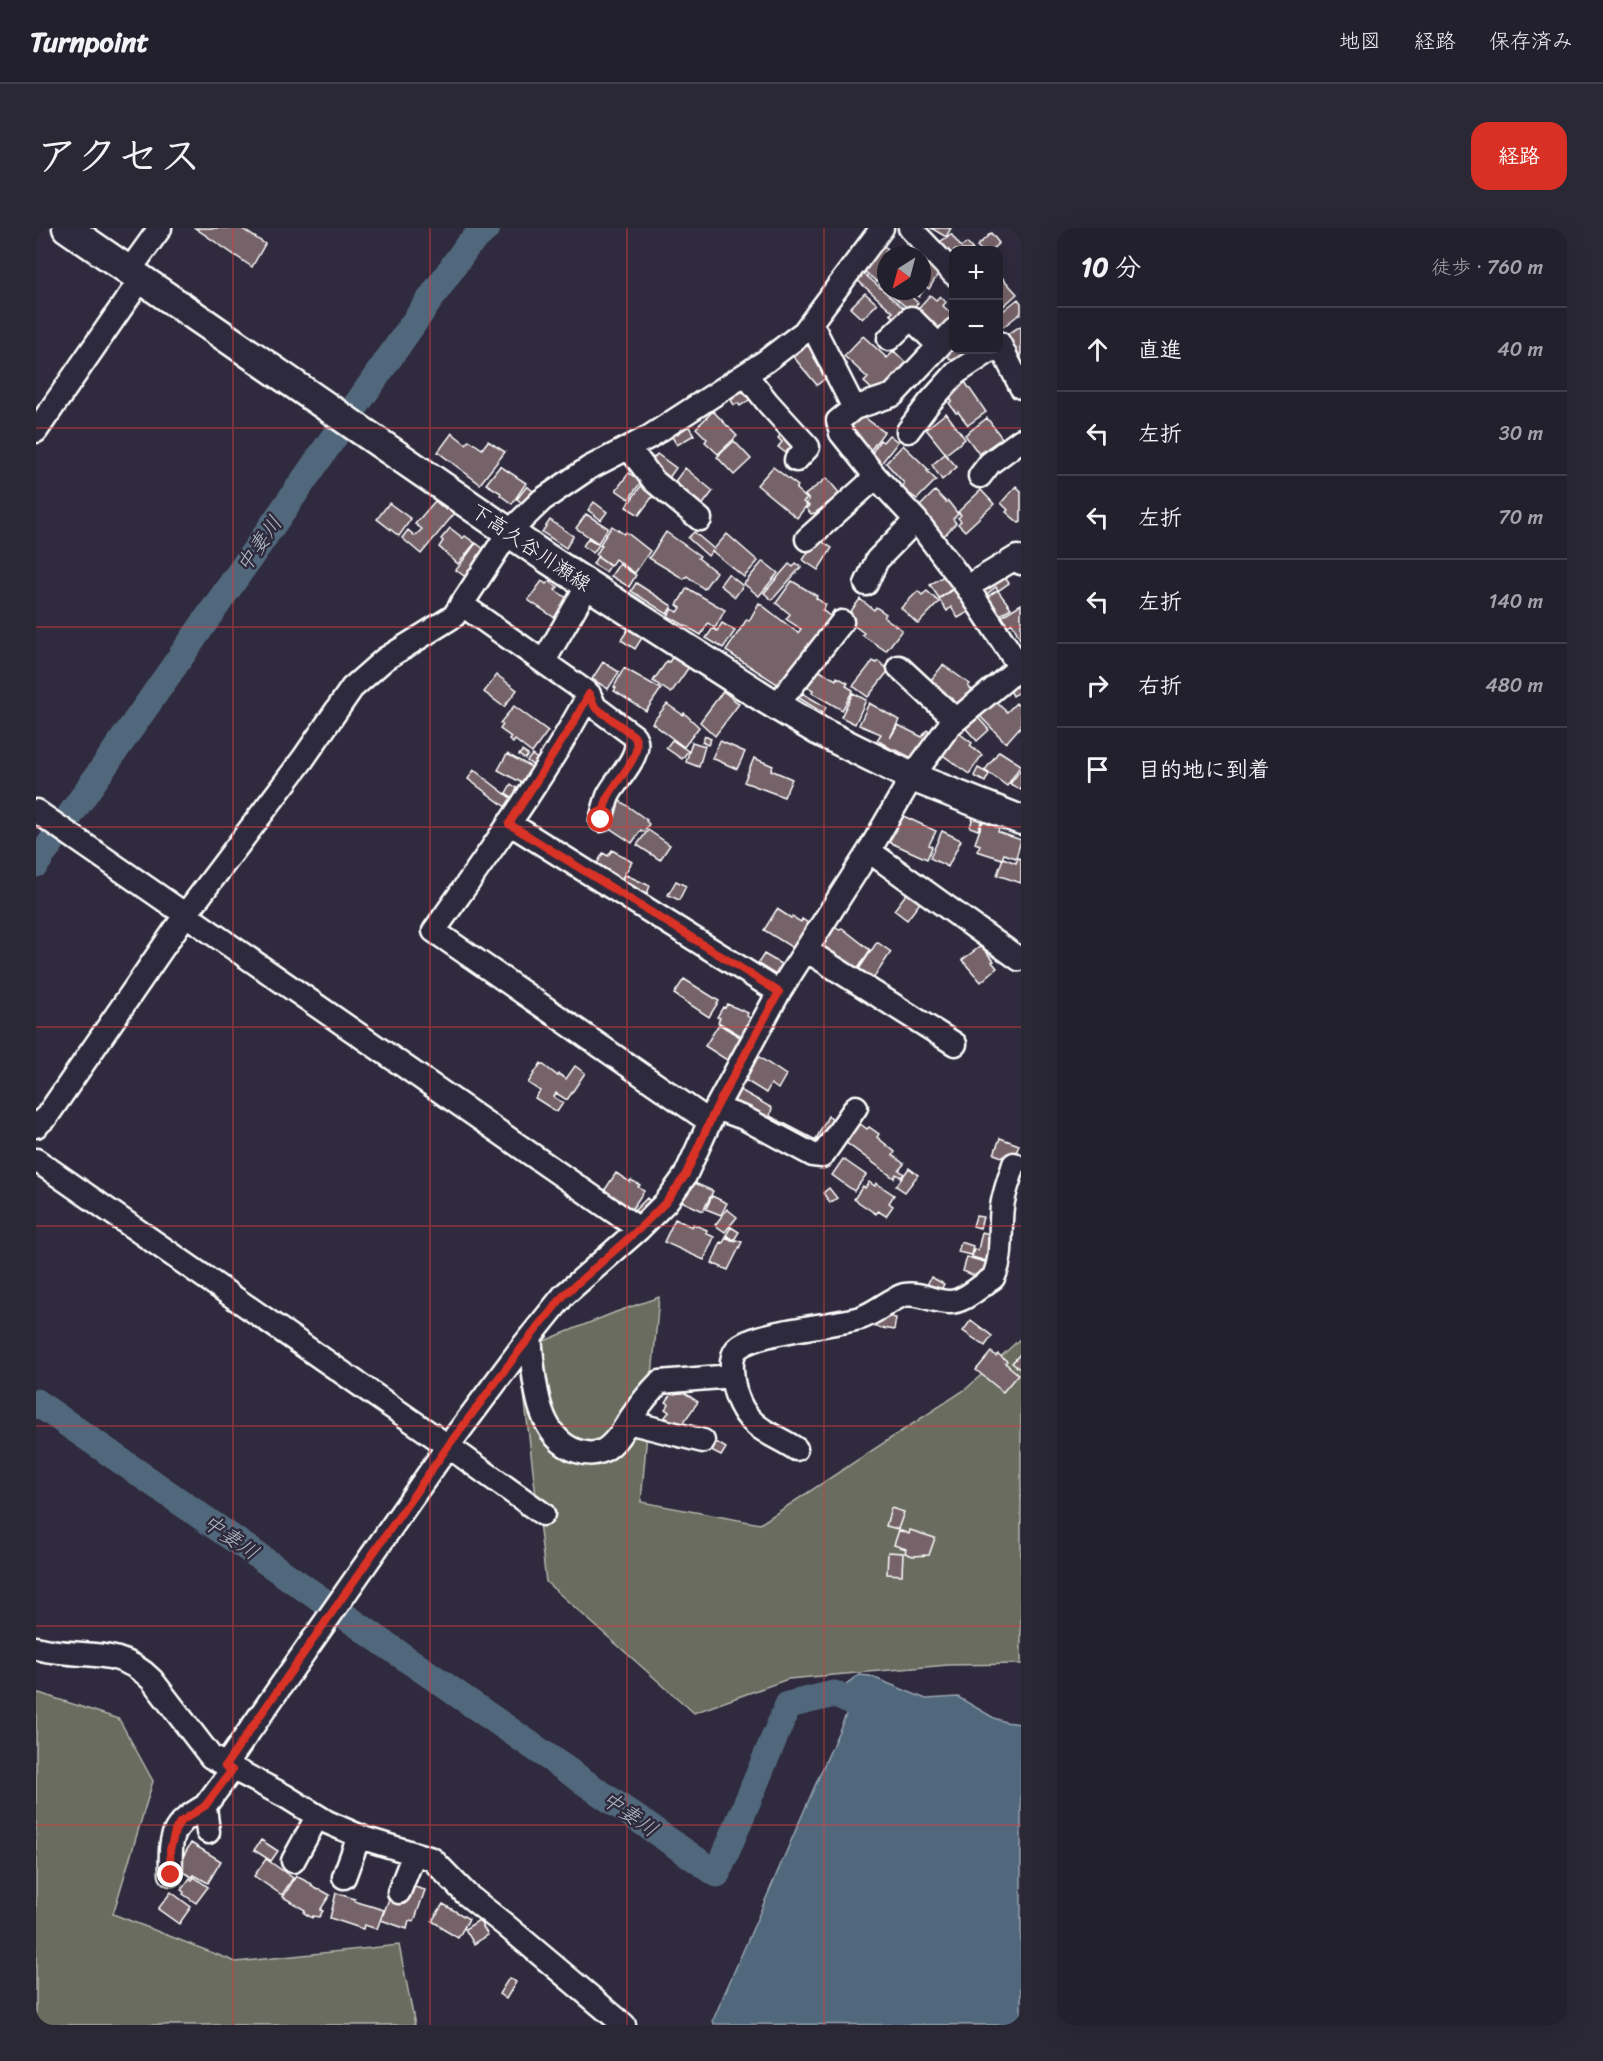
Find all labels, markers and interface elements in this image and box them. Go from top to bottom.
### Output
text: Turnpoint [30,17,149,66]
text: 地図 [1339,22,1381,60]
text: 経路 [1414,22,1456,60]
text: 保存済み [1489,22,1573,60]
text: アクセス [36,119,201,193]
button: 経路 [1471,122,1567,190]
text: 10 分 [1081,244,1141,290]
north arrow [877,246,931,300]
map controls [949,246,1003,354]
button: + [949,246,1003,300]
text: 徒歩 · 760 m [1431,250,1543,285]
button: − [949,300,1003,354]
text: 直進 [1138,330,1182,369]
text: 40 m [1497,332,1543,367]
icon: ahead [1081,333,1114,366]
text: 左折 [1138,414,1182,453]
text: 30 m [1499,416,1543,451]
icon: left [1081,417,1114,450]
street label: 下高久谷川瀬線 [463,494,599,601]
text: 左折 [1138,498,1182,537]
text: 70 m [1498,500,1543,535]
icon: left [1081,501,1114,534]
water label: 中妻川 [225,507,293,581]
text: 左折 [1138,582,1182,621]
text: 140 m [1489,584,1543,619]
icon: left [1081,585,1114,618]
text: 右折 [1138,666,1182,705]
text: 480 m [1485,668,1543,703]
icon: right [1081,669,1114,702]
text: 目的地に到着 [1138,750,1270,789]
icon: arrive [1081,753,1114,786]
route start [587,806,613,832]
water label: 中妻川 [194,1503,268,1571]
water label: 中妻川 [593,1780,667,1848]
route end [157,1861,183,1887]

